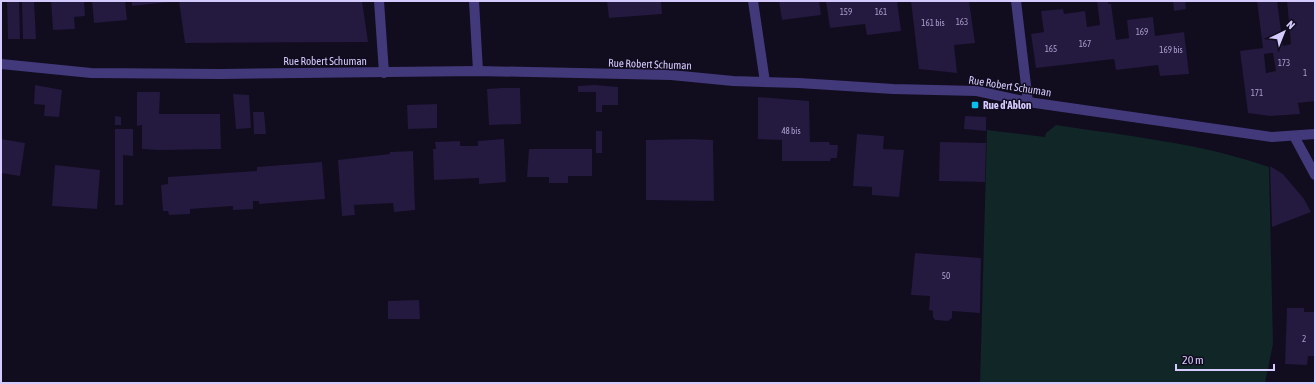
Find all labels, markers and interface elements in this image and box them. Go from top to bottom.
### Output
house number: 159 [840,7,852,17]
house number: 161 [875,7,887,17]
north arrow [1264,12,1304,52]
house number: 163 [956,17,968,27]
house number: 161 bis [921,18,945,28]
text: N [1284,18,1297,31]
house number: 169 [1136,27,1148,37]
house number: 167 [1079,39,1091,49]
house number: 165 [1045,44,1057,54]
house number: 169 bis [1159,45,1183,55]
street label: Rue Robert Schuman [283,55,367,67]
street label: Rue Robert Schuman [608,57,692,71]
house number: 173 [1278,58,1290,68]
house number: 1 [1303,68,1307,78]
street label: Rue Robert Schuman [968,74,1052,98]
house number: 171 [1251,88,1263,98]
place label: Rue d'Ablon [983,99,1031,111]
marker: Rue d'Ablon [970,100,980,110]
house number: 48 bis [781,126,801,136]
house number: 50 [942,271,950,281]
house number: 2 [1302,334,1306,344]
scale bar [1176,346,1274,372]
text: 20 m [1182,353,1204,367]

